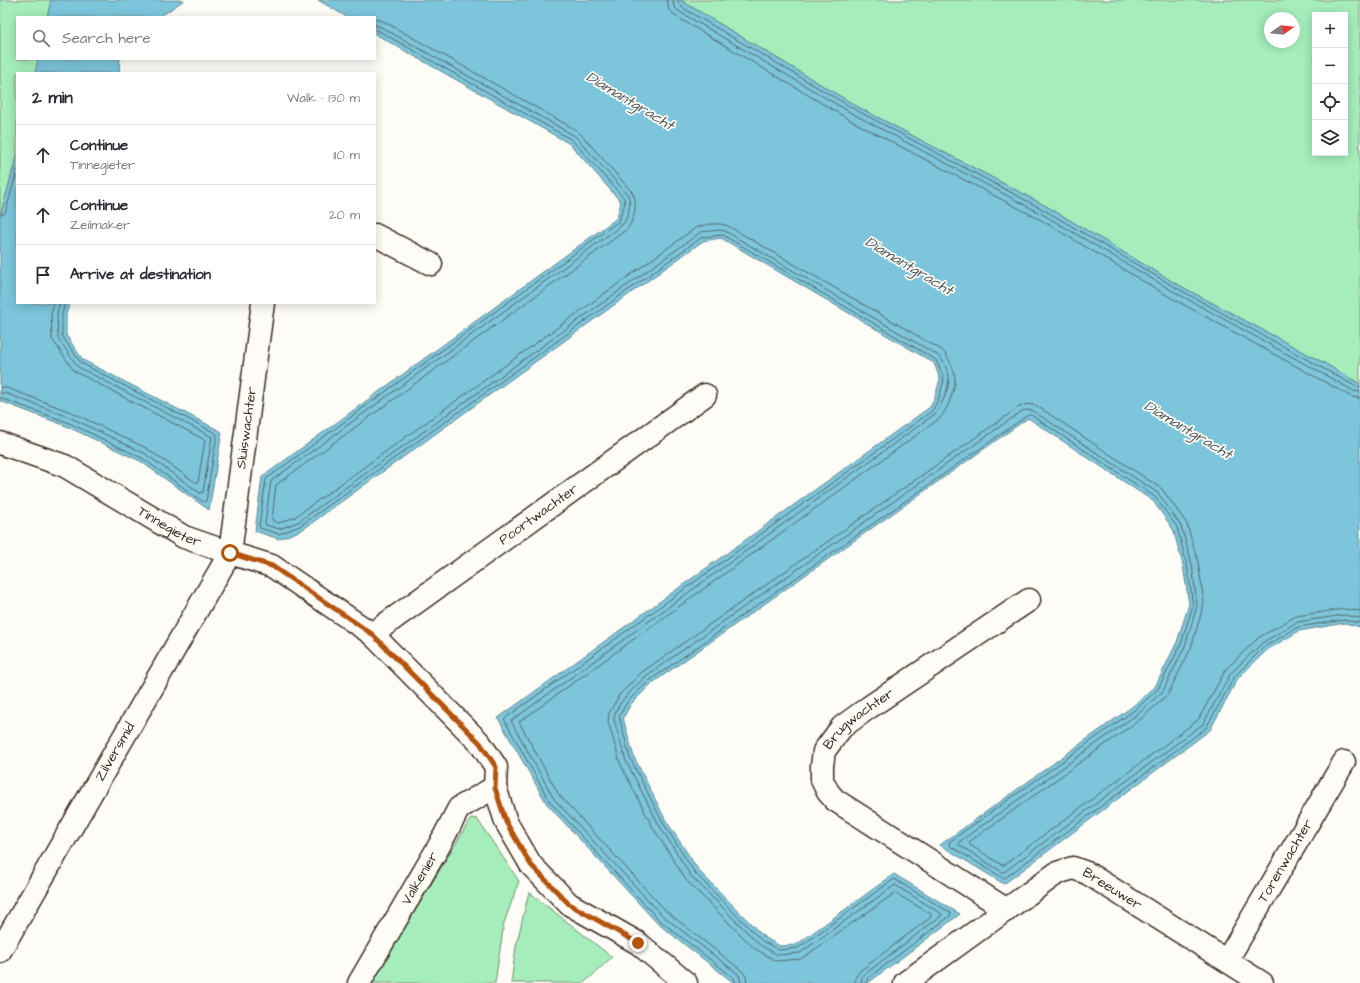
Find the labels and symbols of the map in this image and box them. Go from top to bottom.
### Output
north arrow [1264,12,1300,48]
water label: Diamantgracht [582,66,680,137]
water label: Diamantgracht [861,231,959,302]
street label: Sluiswachter [231,385,262,470]
water label: Diamantgracht [1140,395,1238,466]
street label: Poortwachter [495,479,583,550]
street label: Tinnegieter [134,501,204,552]
route start [221,544,239,562]
street label: Brugwachter [818,683,898,754]
street label: Zilversmid [90,719,140,785]
street label: Torenwachter [1253,815,1318,907]
street label: Valkenier [397,848,444,909]
street label: Breeuwer [1079,863,1146,915]
route end [629,934,647,952]

